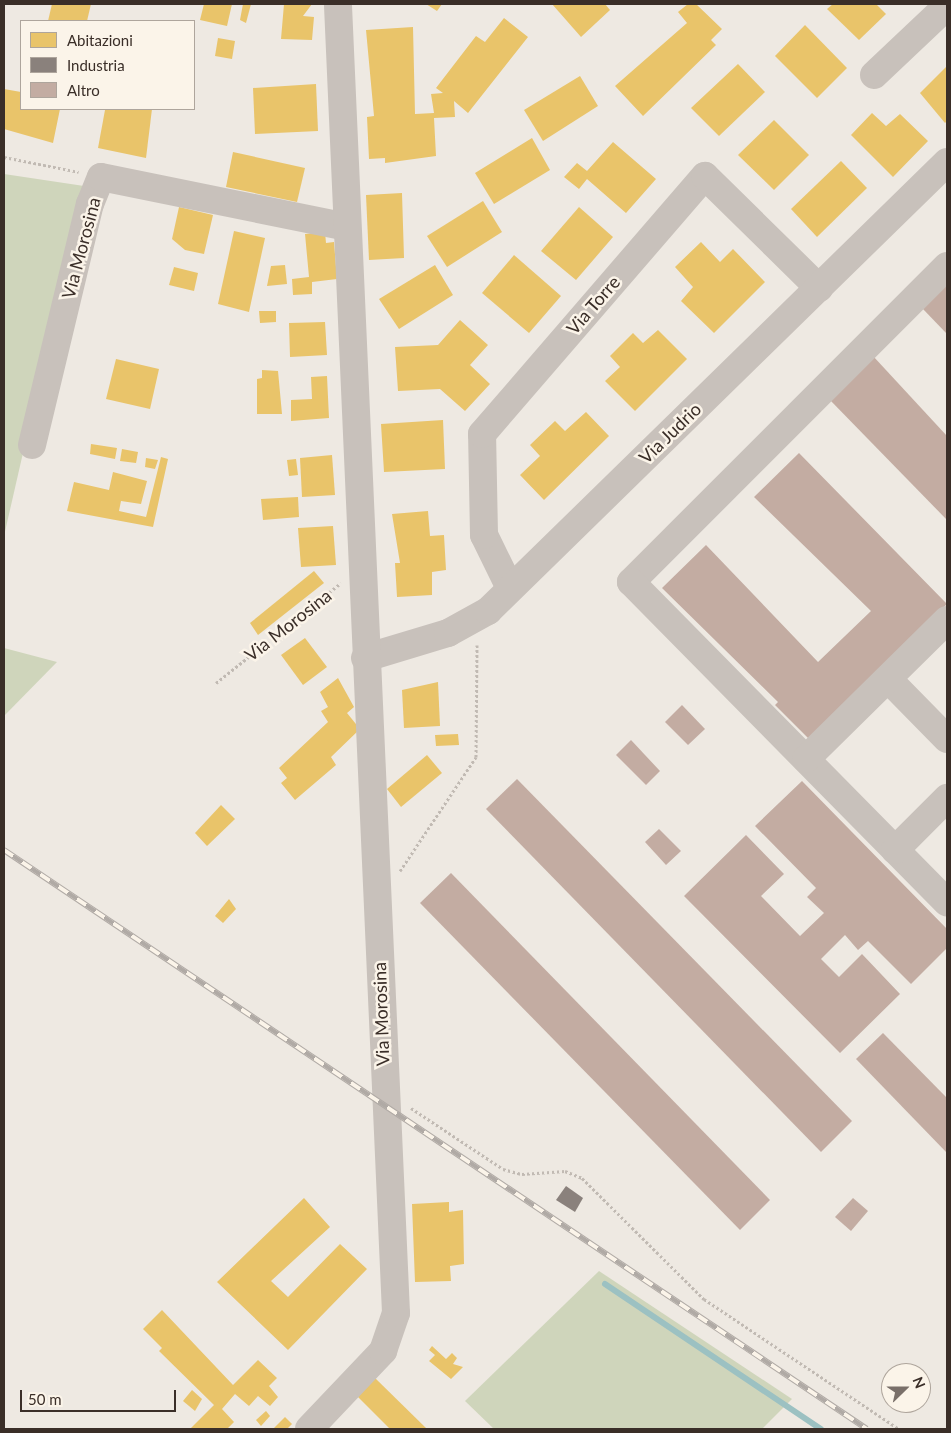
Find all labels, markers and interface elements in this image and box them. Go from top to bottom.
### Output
legend [20,20,195,110]
text: Abitazioni [67,31,133,49]
text: Industria [67,56,125,74]
text: Altro [67,81,100,99]
street label: Via Morosina [57,195,105,301]
street label: Via Torre [562,271,624,339]
street label: Via Judrio [634,398,706,468]
street label: Via Morosina [240,584,336,666]
street label: Via Morosina [368,962,394,1066]
north arrow [881,1363,931,1413]
text: N [910,1374,929,1391]
scale bar [22,1380,179,1412]
text: 50 m [28,1390,62,1408]

